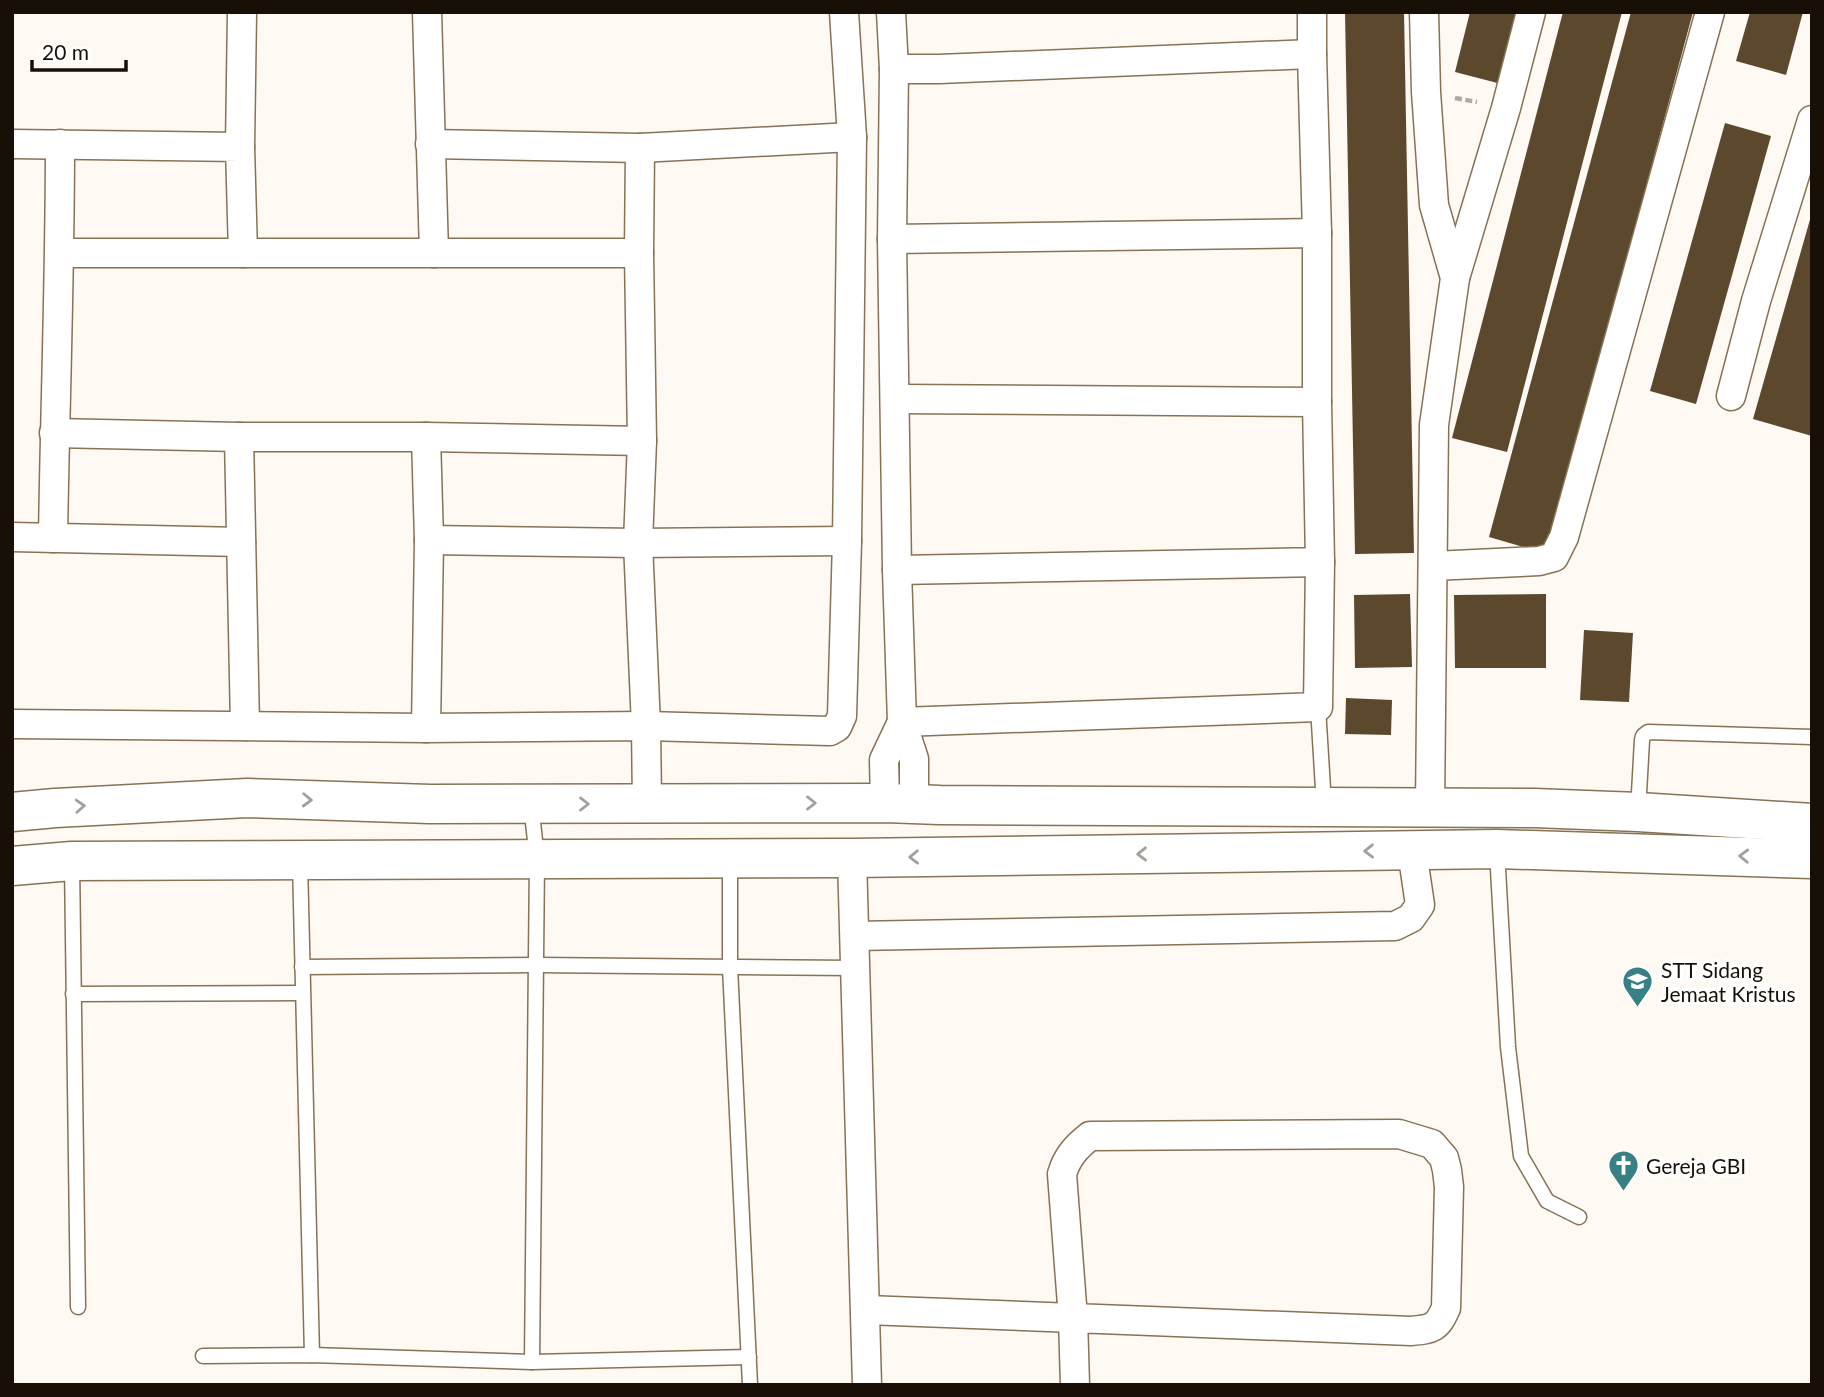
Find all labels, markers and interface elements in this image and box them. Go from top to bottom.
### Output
scale bar [32,28,126,72]
text: 20 m [42,39,89,64]
one-way arrow [302,792,313,807]
one-way arrow [807,795,817,811]
one-way arrow [579,796,590,812]
one-way arrow [75,799,86,814]
one-way arrow [1363,844,1374,859]
one-way arrow [1136,846,1146,862]
one-way arrow [908,849,919,865]
one-way arrow [1738,849,1749,864]
place label: STT Sidang Jemaat Kristus [1661,957,1796,1006]
school or university icon: STT Sidang Jemaat Kristus [1621,964,1655,1008]
church icon: Gereja GBI [1606,1148,1640,1192]
place label: Gereja GBI [1646,1153,1746,1178]

